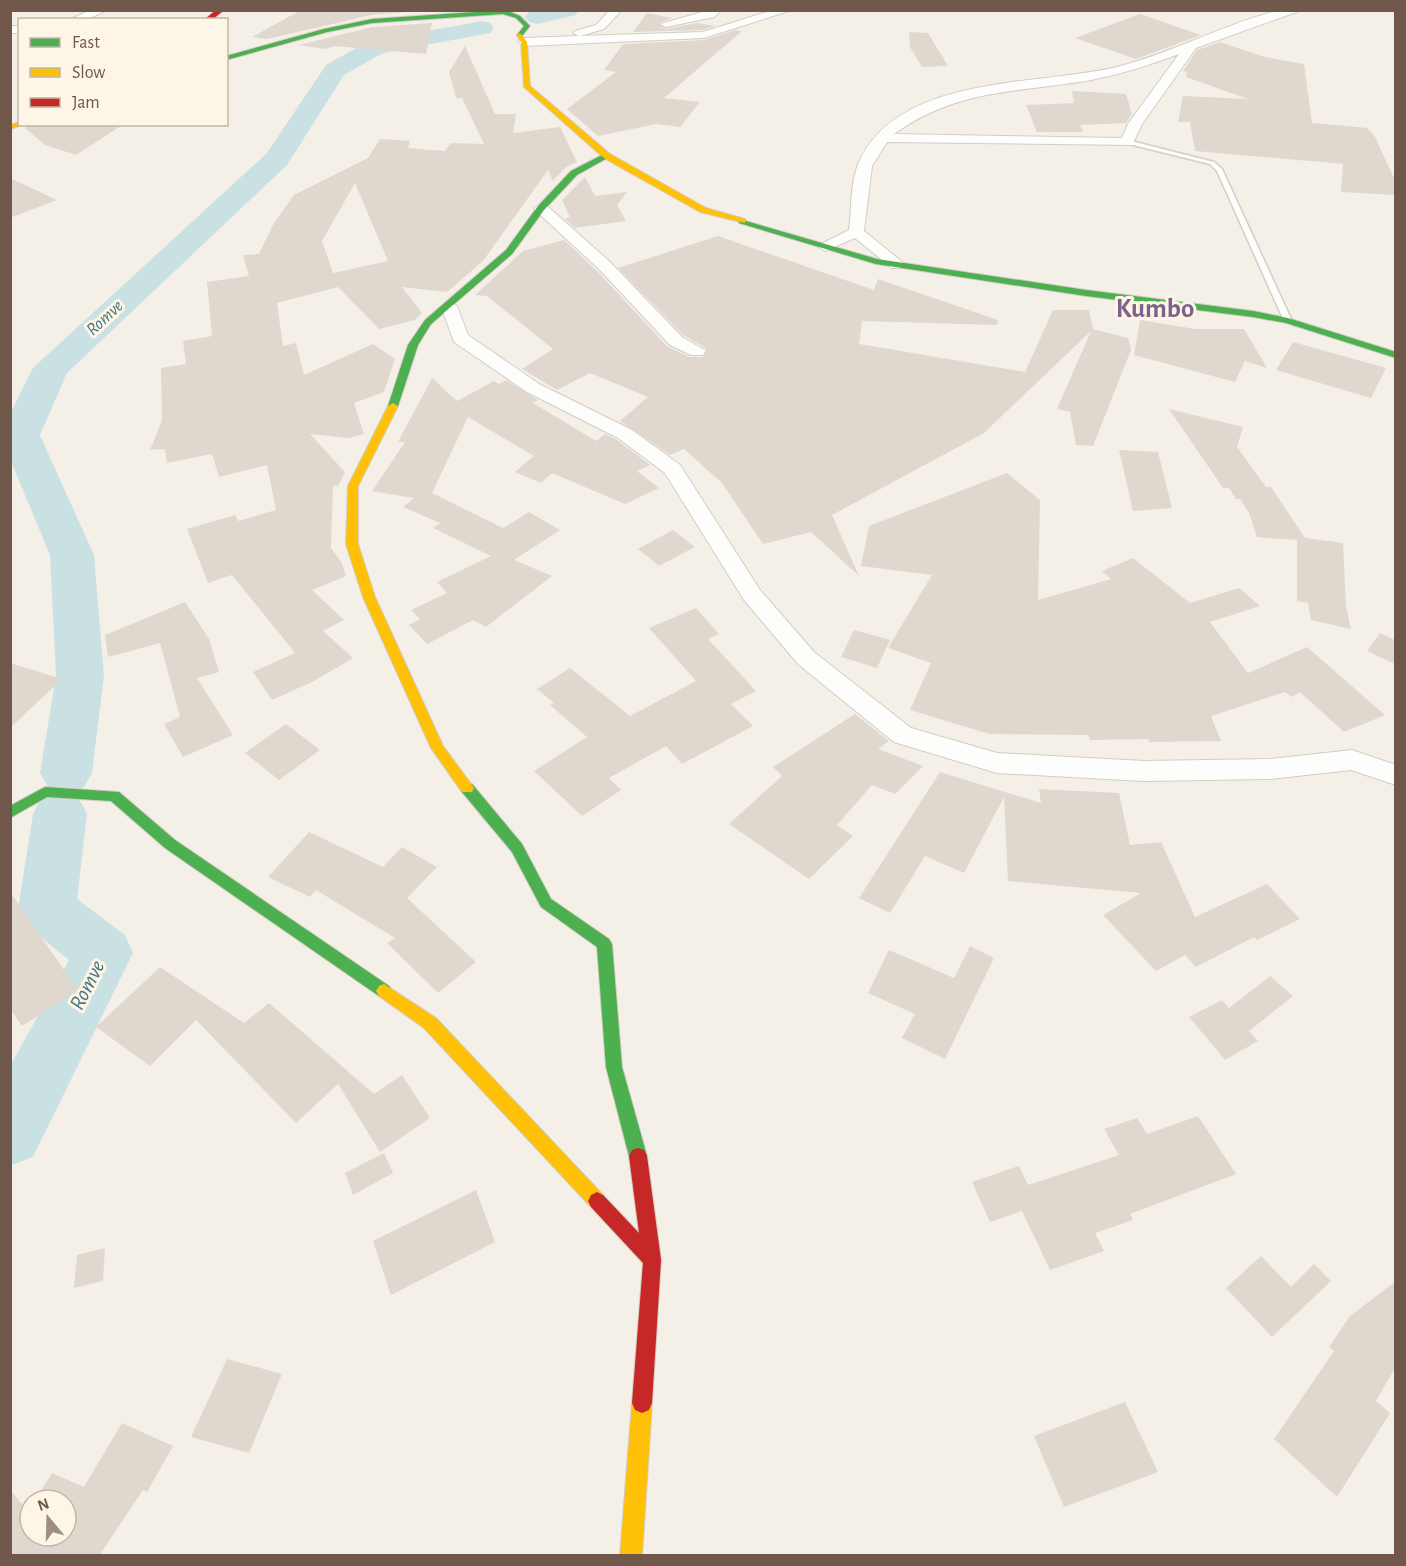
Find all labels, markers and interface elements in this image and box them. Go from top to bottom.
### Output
legend [18,18,228,126]
text: Fast [72,34,100,52]
text: Slow [72,64,105,82]
text: Jam [72,94,100,112]
district label: Kumbo [1116,295,1194,322]
water label: Romve [83,297,127,339]
water label: Romve [65,957,109,1013]
north arrow [18,1488,78,1548]
text: N [36,1495,51,1514]

